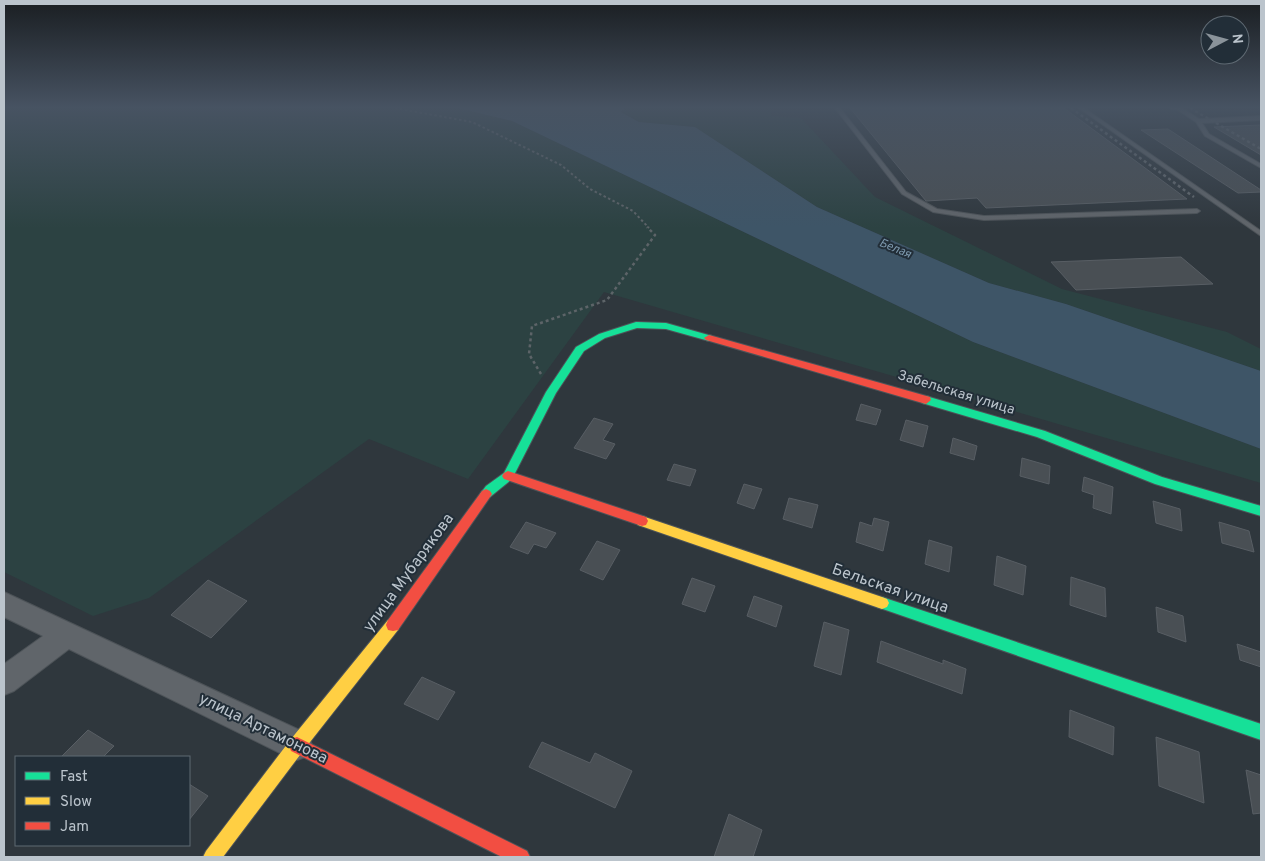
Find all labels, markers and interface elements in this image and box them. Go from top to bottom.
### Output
north arrow [1200,15,1250,65]
text: N [1227,33,1245,45]
water label: Белая [877,235,914,263]
street label: Забельская улица [895,367,1017,419]
street label: улица Мубарякова [359,510,459,636]
street label: Бельская улица [829,560,951,618]
street label: улица Артамонова [195,689,331,769]
legend [15,756,190,846]
text: Fast [60,768,88,787]
text: Slow [60,793,92,812]
text: Jam [60,818,89,837]

